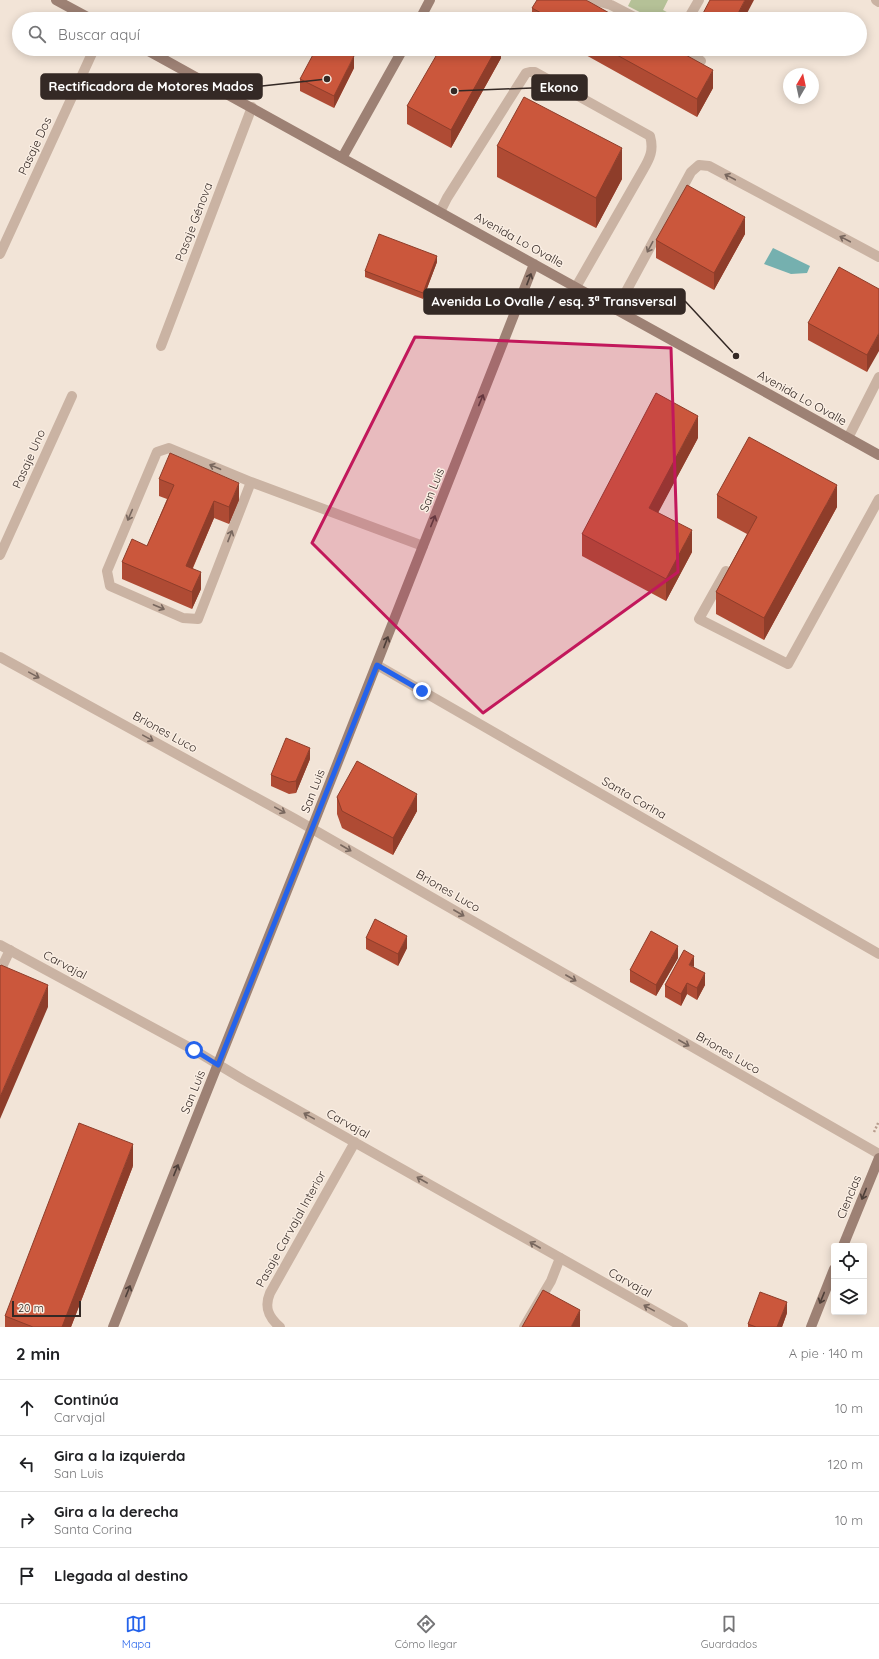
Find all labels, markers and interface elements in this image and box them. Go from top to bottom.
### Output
search box [12,12,867,56]
icon: search [26,23,48,45]
text: Buscar aquí [58,25,140,44]
north arrow [783,68,819,104]
callout: Rectificadora de Motores Mados [41,74,262,99]
callout: Ekono [532,75,587,100]
text: Rectificadora de Motores Mados [49,78,253,94]
text: Ekono [540,79,578,95]
street label: Pasaje Dos [15,114,55,177]
one-way arrow [724,173,736,181]
street label: Pasaje Génova [172,180,215,263]
street label: Avenida Lo Ovalle [472,209,567,270]
one-way arrow [839,234,851,242]
one-way arrow [646,241,653,253]
one-way arrow [525,274,533,286]
callout: Avenida Lo Ovalle / esq. 3ª Transversal [424,289,685,314]
text: Avenida Lo Ovalle / esq. 3ª Transversal [431,293,677,309]
street label: Avenida Lo Ovalle [755,367,850,428]
one-way arrow [477,395,485,407]
street label: Pasaje Uno [9,427,48,491]
one-way arrow [209,462,221,470]
street label: San Luis [416,466,447,514]
one-way arrow [126,508,134,520]
one-way arrow [430,515,438,527]
one-way arrow [226,530,234,542]
one-way arrow [153,604,165,611]
one-way arrow [382,636,390,648]
one-way arrow [28,672,40,680]
route end [413,682,431,700]
street label: Briones Luco [130,708,200,755]
one-way arrow [142,735,154,742]
street label: San Luis [297,766,328,815]
street label: Santa Corina [599,773,669,822]
one-way arrow [274,807,286,815]
one-way arrow [340,844,352,852]
street label: Briones Luco [414,866,483,915]
one-way arrow [453,909,465,917]
street label: Carvajal [41,947,90,982]
one-way arrow [565,974,577,982]
street label: Briones Luco [694,1028,763,1077]
one-way arrow [678,1039,690,1047]
route start [185,1041,203,1059]
street label: San Luis [177,1068,208,1116]
street label: Carvajal [324,1106,373,1142]
one-way arrow [303,1112,315,1120]
one-way arrow [173,1165,181,1177]
street label: Pasaje Carvajal Interior [252,1168,329,1290]
street label: Ciencias [833,1172,864,1221]
one-way arrow [416,1176,428,1184]
one-way arrow [860,1188,868,1200]
one-way arrow [530,1240,542,1248]
map controls [831,1243,867,1315]
button: locate [831,1243,867,1279]
street label: Carvajal [606,1265,655,1301]
button: layers [831,1279,867,1315]
one-way arrow [124,1285,132,1297]
one-way arrow [818,1292,826,1304]
scale bar [12,1299,81,1318]
text: 20 m [18,1301,44,1315]
one-way arrow [643,1304,655,1311]
text: 2 min [16,1343,60,1364]
text: A pie · 140 m [789,1345,863,1361]
text: Continúa [54,1390,119,1409]
icon: ahead [16,1397,38,1419]
text: 10 m [835,1400,863,1416]
text: Carvajal [54,1409,105,1425]
text: Gira a la izquierda [54,1446,186,1465]
icon: left [16,1453,38,1475]
text: 120 m [828,1456,863,1472]
text: San Luis [54,1465,103,1481]
text: Gira a la derecha [54,1502,179,1521]
icon: right [16,1509,38,1531]
text: 10 m [835,1512,863,1528]
text: Santa Corina [54,1521,132,1537]
icon: arrive [16,1565,38,1587]
text: Llegada al destino [54,1566,188,1585]
tab: Mapa [122,1613,151,1651]
tab: Cómo llegar [395,1613,457,1651]
tab: Guardados [701,1613,757,1651]

